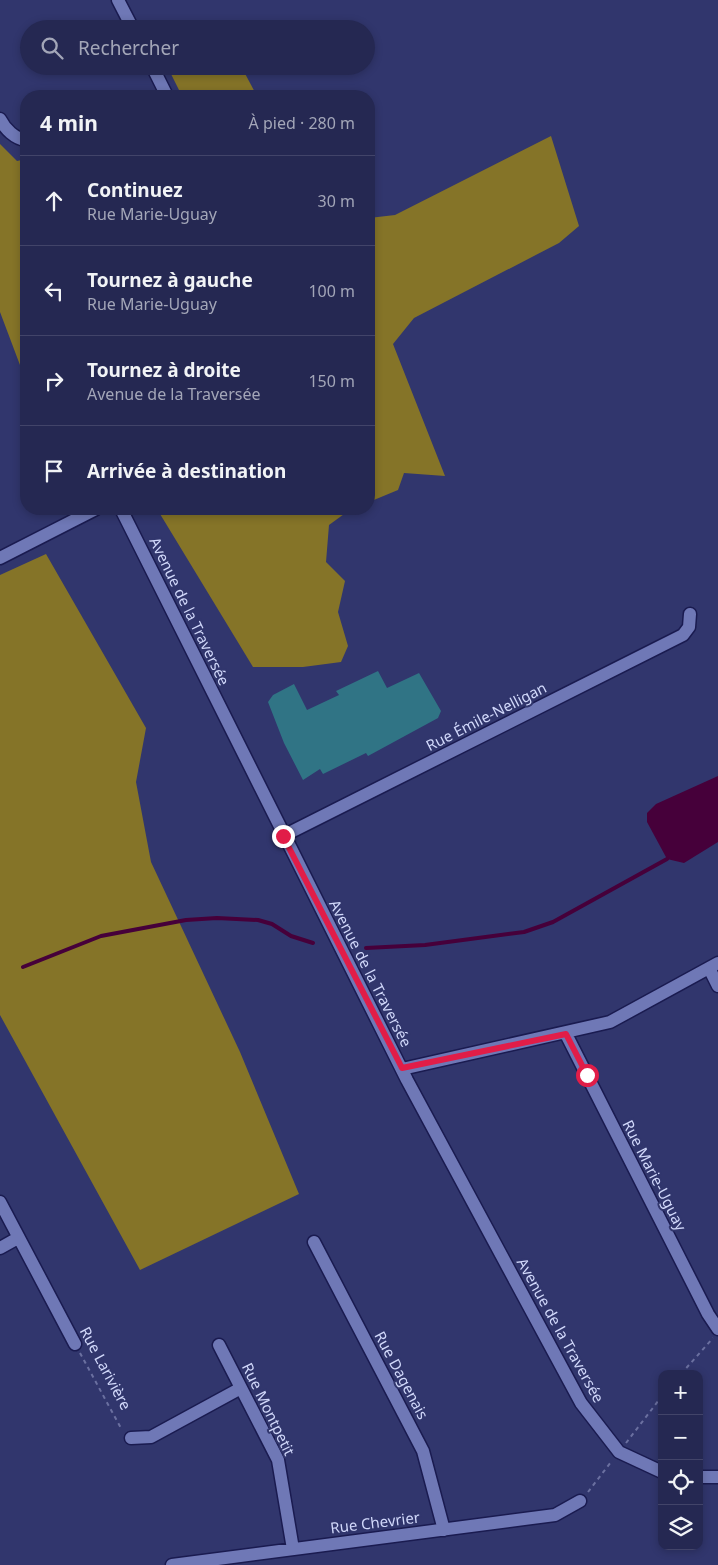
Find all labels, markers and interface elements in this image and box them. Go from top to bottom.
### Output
search box [20,20,375,75]
icon: search [38,34,66,62]
text: Rechercher [78,35,179,61]
text: 4 min [40,109,98,137]
text: À pied · 280 m [249,112,355,134]
text: Continuez [87,177,183,203]
icon: ahead [40,187,68,215]
text: 30 m [318,190,355,212]
text: Rue Marie-Uguay [87,203,217,225]
text: Tournez à gauche [87,267,253,293]
icon: left [40,277,68,305]
text: 100 m [308,280,355,302]
text: Rue Marie-Uguay [87,293,217,315]
text: Tournez à droite [87,357,241,383]
icon: right [40,367,68,395]
text: 150 m [308,370,355,392]
text: Avenue de la Traversée [87,383,260,405]
icon: arrive [40,457,68,485]
text: Arrivée à destination [87,458,286,484]
street label: Avenue de la Traversée [145,534,235,688]
street label: Rue Émile-Nelligan [422,677,550,755]
route end [272,825,295,848]
street label: Avenue de la Traversée [325,896,417,1050]
route start [576,1064,599,1087]
street label: Rue Marie-Uguay [618,1116,692,1234]
street label: Avenue de la Traversée [513,1254,609,1406]
street label: Rue Larivière [76,1323,136,1413]
street label: Rue Dagenais [370,1328,434,1422]
street label: Rue Montpetit [238,1359,300,1459]
map controls [658,1370,703,1550]
button: + [658,1370,703,1415]
button: − [658,1415,703,1460]
button: locate [658,1460,703,1505]
button: layers [658,1505,703,1550]
street label: Rue Chevrier [329,1507,421,1537]

